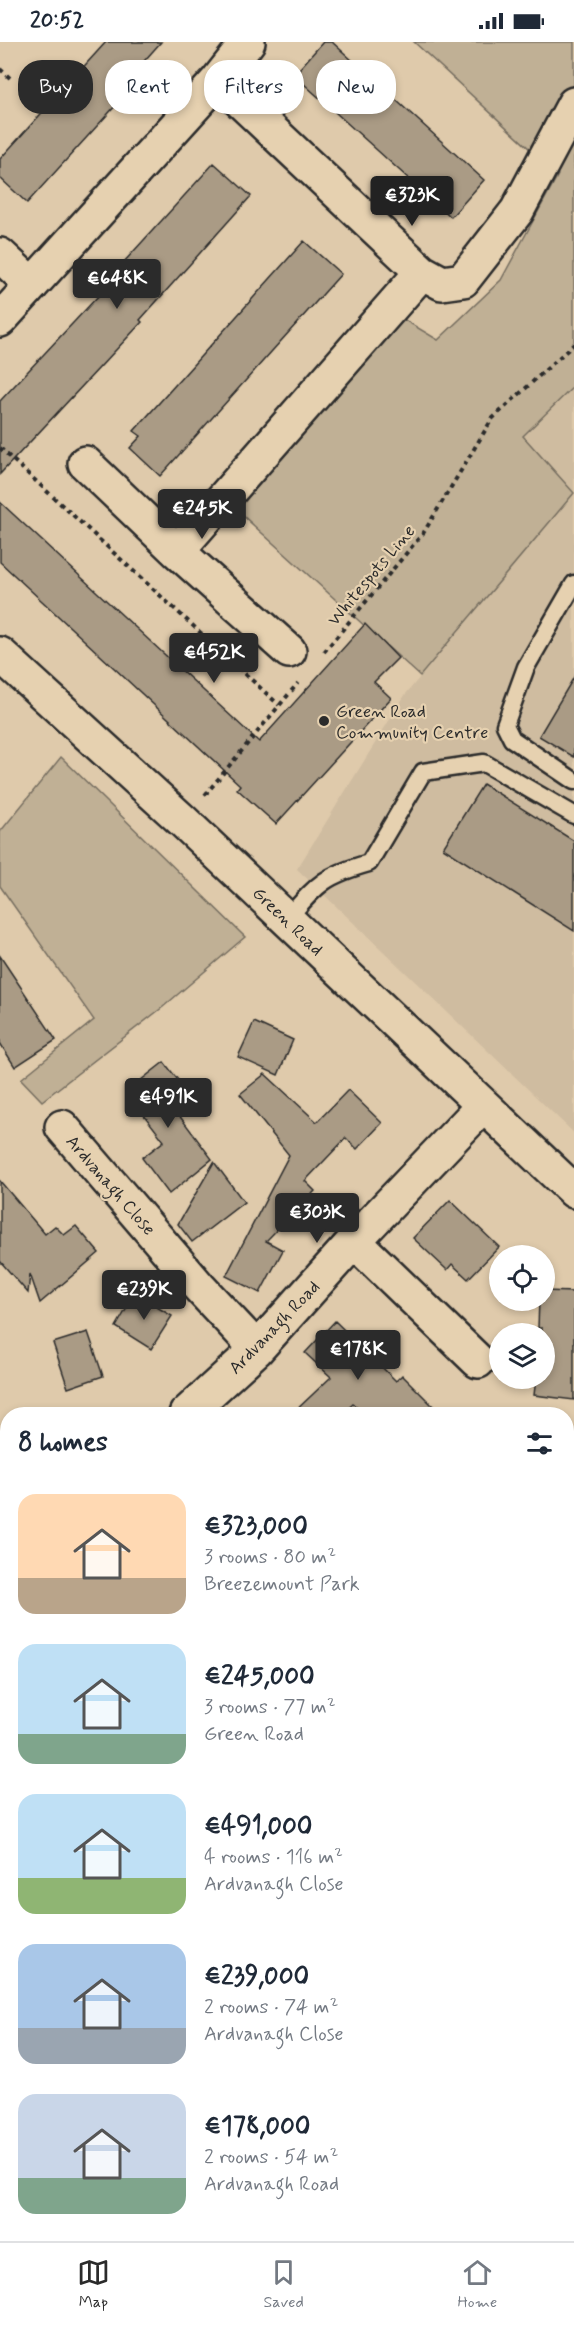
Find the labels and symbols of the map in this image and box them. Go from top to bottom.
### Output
pin: €323K [370,176,454,227]
pin: €648K [75,259,159,310]
pin: €245K [160,489,244,540]
street label: Whitespots Line [322,520,421,631]
pin: €452K [172,633,256,684]
place label: Green Road Community Centre [336,700,488,745]
marker: Green Road Community Centre [317,714,331,728]
street label: Green Road [247,882,328,962]
pin: €491K [126,1078,210,1129]
street label: Ardvanagh Close [58,1130,161,1242]
pin: €303K [275,1193,359,1244]
pin: €239K [102,1270,186,1321]
street label: Ardvanagh Road [224,1276,327,1381]
pin: €178K [316,1330,400,1381]

